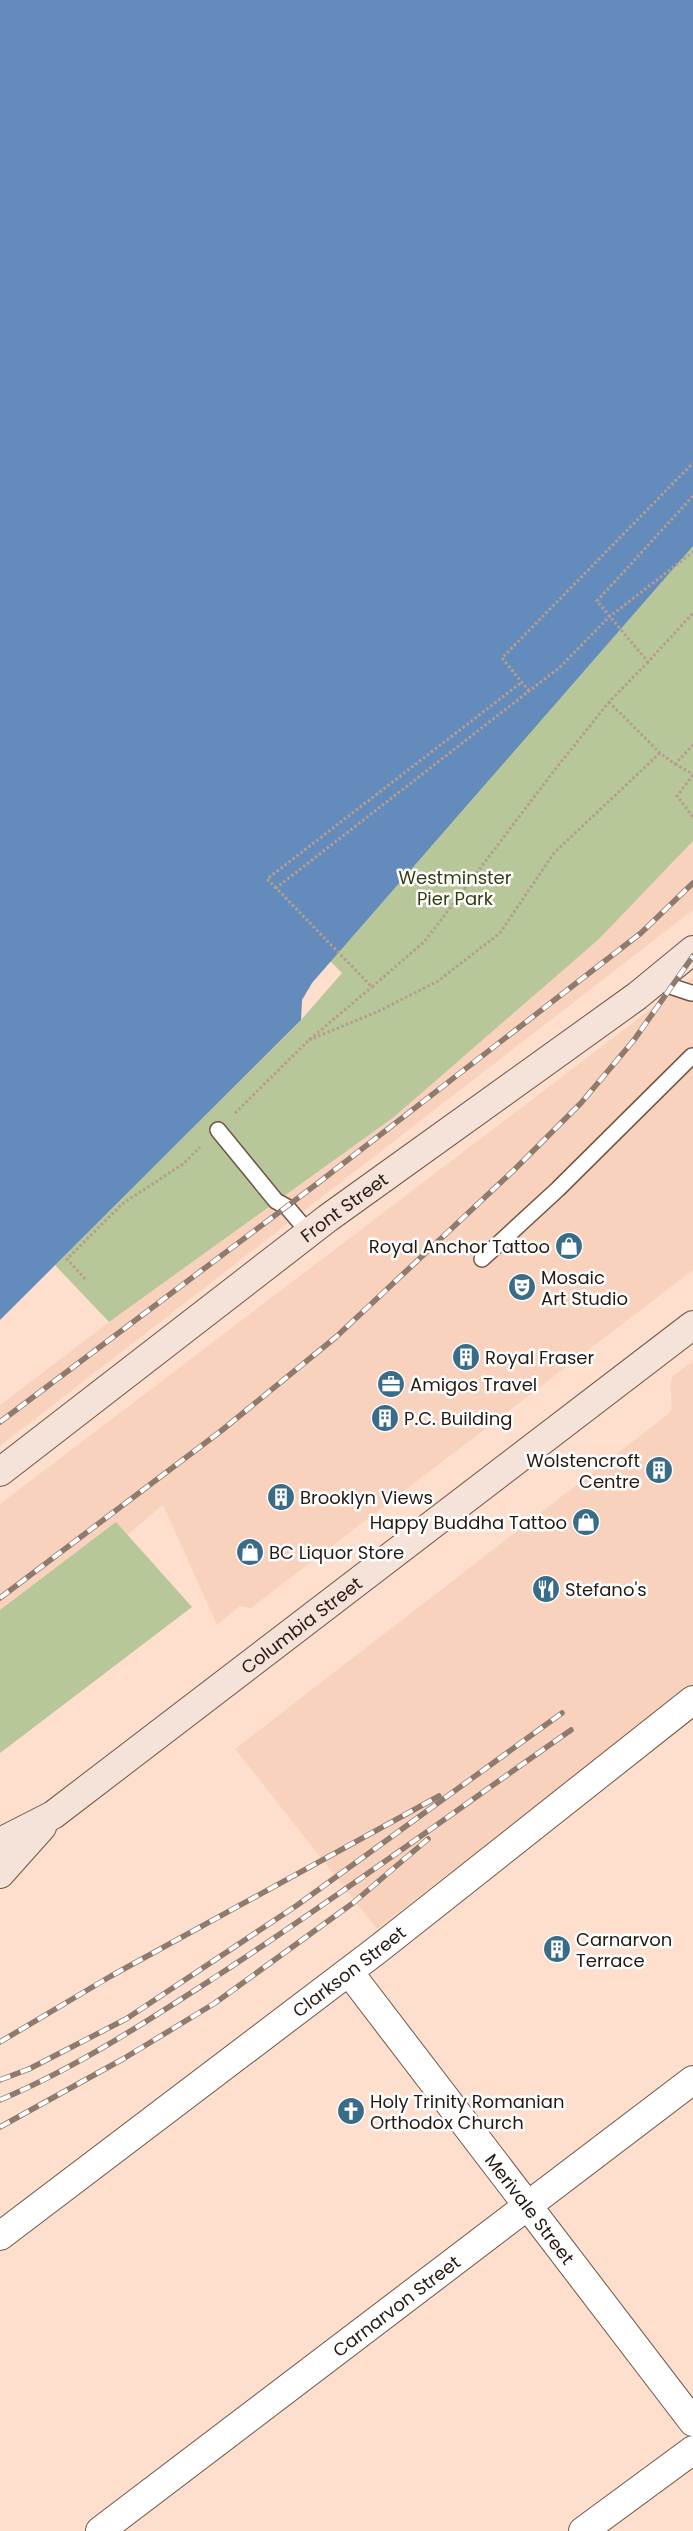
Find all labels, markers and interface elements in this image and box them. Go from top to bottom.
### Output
park label: Westminster Pier Park [399,865,512,911]
street label: Front Street [295,1167,393,1248]
shop icon: Royal Anchor Tattoo [554,1231,584,1261]
place label: Royal Anchor Tattoo [369,1234,550,1259]
place label: Mosaic Art Studio [541,1265,628,1311]
theatre icon: Mosaic Art Studio [507,1272,537,1302]
building icon: Royal Fraser [451,1342,481,1372]
place label: Royal Fraser [485,1345,595,1370]
office icon: Amigos Travel [376,1369,406,1399]
place label: Amigos Travel [410,1372,537,1397]
building icon: P.C. Building [370,1403,400,1433]
place label: P.C. Building [404,1406,512,1431]
place label: Wolstencroft Centre [526,1448,640,1494]
building icon: Wolstencroft Centre [644,1455,674,1485]
building icon: Brooklyn Views [266,1482,296,1512]
place label: Brooklyn Views [300,1485,433,1510]
shop icon: Happy Buddha Tattoo [571,1507,601,1537]
place label: Happy Buddha Tattoo [370,1510,567,1535]
shop icon: BC Liquor Store [235,1537,265,1567]
place label: BC Liquor Store [269,1540,404,1565]
street label: Columbia Street [235,1571,367,1679]
restaurant icon: Stefano's [531,1574,561,1604]
place label: Stefano's [565,1577,647,1602]
street label: Clarkson Street [287,1920,411,2023]
place label: Carnarvon Terrace [576,1927,672,1973]
building icon: Carnarvon Terrace [542,1934,572,1964]
place label: Holy Trinity Romanian Orthodox Church [370,2089,564,2135]
church icon: Holy Trinity Romanian Orthodox Church [336,2096,366,2126]
street label: Merivale Street [480,2148,580,2269]
street label: Carnarvon Street [327,2249,465,2362]

